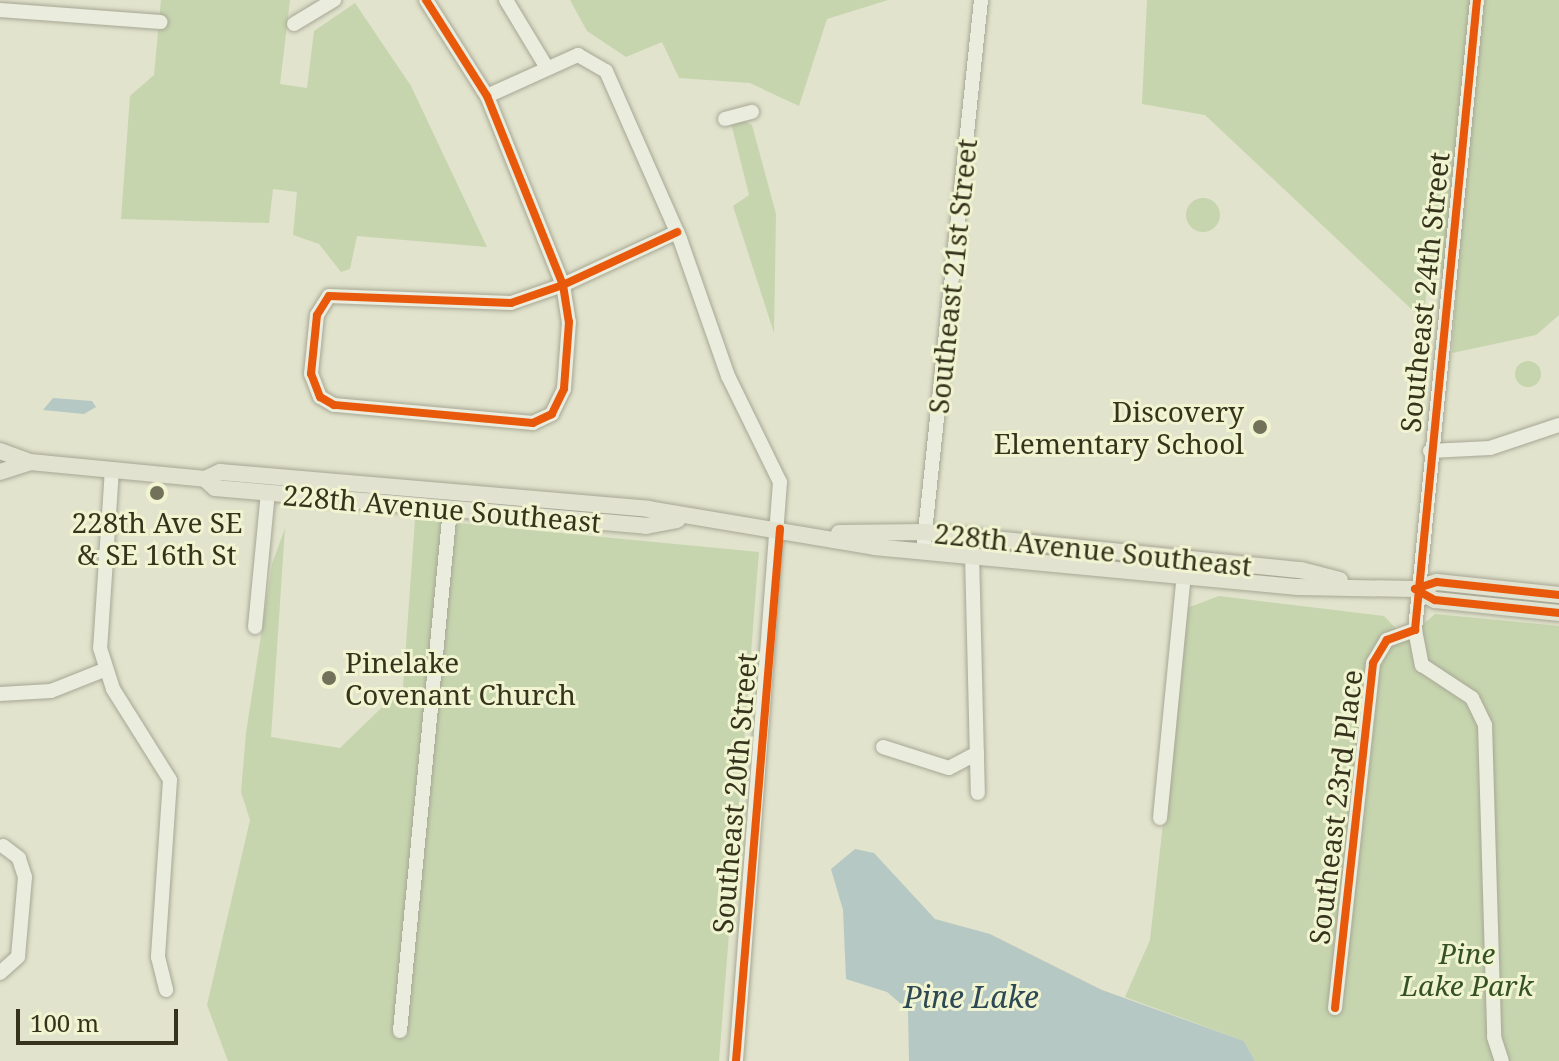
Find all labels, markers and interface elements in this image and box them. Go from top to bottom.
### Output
street label: Southeast 21st Street [921,137,983,415]
street label: Southeast 24th Street [1393,150,1455,434]
place label: Discovery Elementary School [994,394,1244,460]
marker: Discovery Elementary School [1251,418,1269,436]
street label: 228th Avenue Southeast [282,477,602,539]
marker: 228th Ave SE & SE 16th St [148,484,166,502]
place label: 228th Ave SE & SE 16th St [71,505,243,571]
street label: 228th Avenue Southeast [932,516,1254,582]
place label: Pinelake Covenant Church [345,645,576,711]
street label: Southeast 20th Street [705,651,763,935]
street label: Southeast 23rd Place [1301,668,1369,946]
marker: Pinelake Covenant Church [320,669,338,687]
park label: Pine Lake Park [1401,936,1533,1002]
water label: Pine Lake [903,979,1039,1015]
scale bar [20,993,182,1043]
text: 100 m [30,1006,99,1039]

